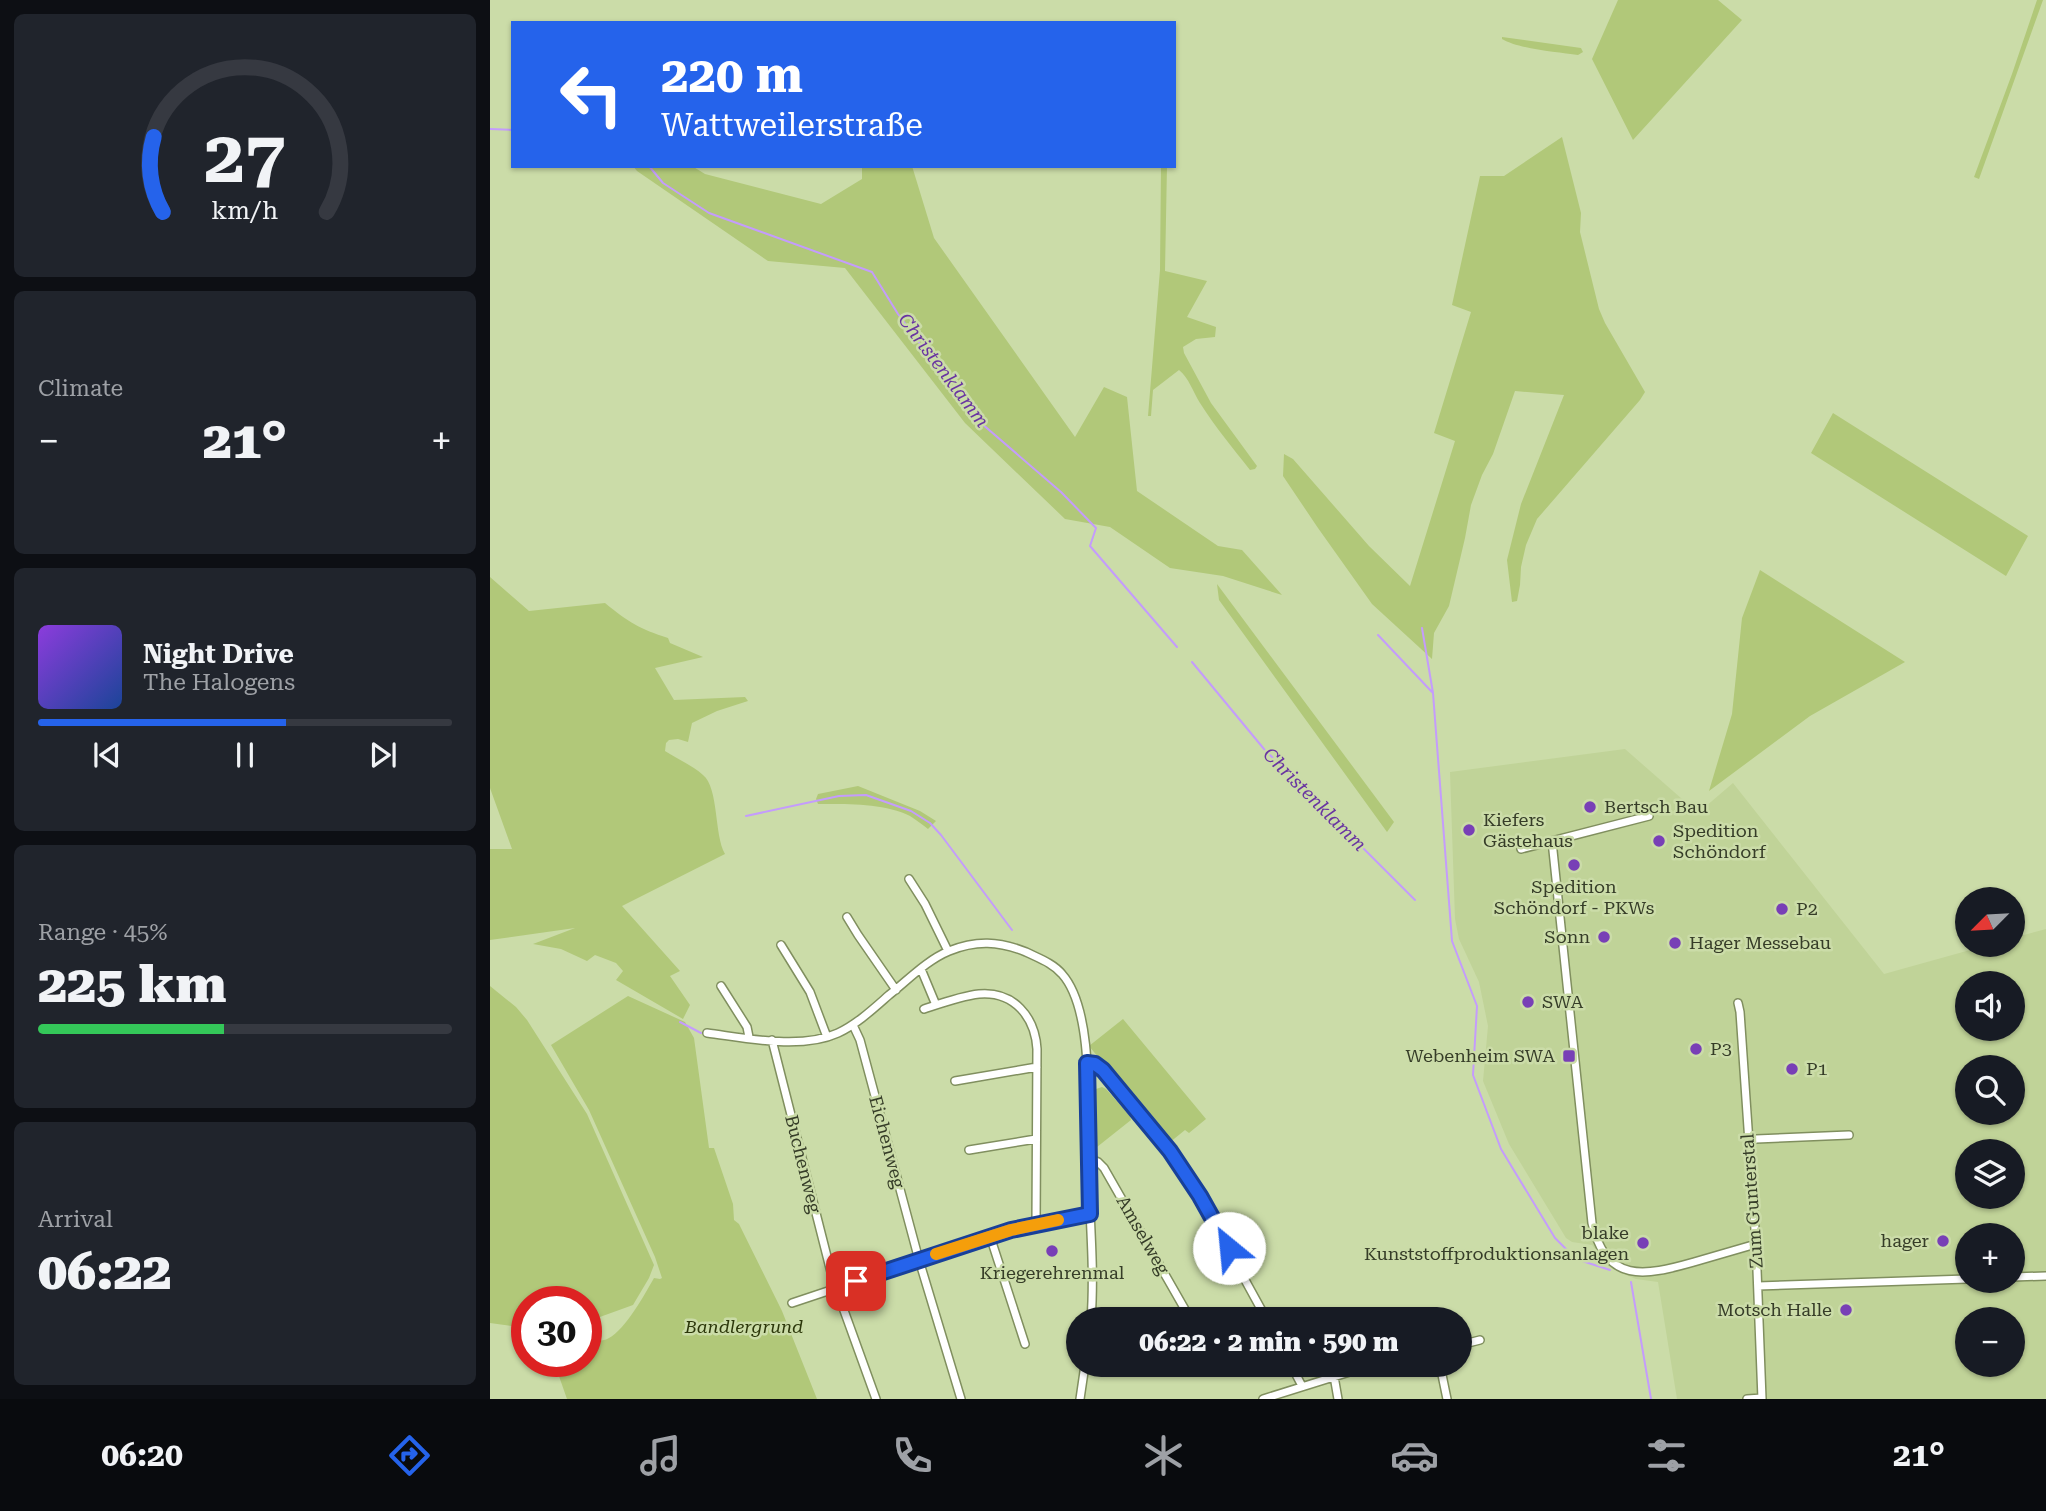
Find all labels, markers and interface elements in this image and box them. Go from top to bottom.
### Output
text: 220 m [661,47,803,104]
icon: left [546,49,637,140]
text: Wattweilerstraße [661,106,923,144]
text: 27 [204,115,286,200]
text: km/h [212,195,278,224]
water label: Christenklamm [893,309,994,432]
text: Climate [38,375,123,402]
text: 21° [203,410,287,471]
text: − [38,419,59,463]
text: + [431,419,452,463]
text: Night Drive [143,639,294,669]
text: The Halogens [143,669,295,696]
icon: previous [88,736,126,774]
icon: pause [226,736,264,774]
icon: next [364,736,402,774]
water label: Christenklamm [1258,743,1371,856]
place label: Bertsch Bau [1604,796,1708,817]
marker: Bertsch Bau [1582,799,1598,815]
place label: Kiefers Gästehaus [1483,809,1573,851]
place label: Spedition Schöndorf [1673,820,1767,862]
marker: Kiefers Gästehaus [1461,822,1477,838]
marker: Spedition Schöndorf [1651,833,1667,849]
marker: Spedition Schöndorf - PKWs [1566,857,1582,873]
place label: Spedition Schöndorf - PKWs [1494,876,1654,918]
north arrow [1955,887,2025,957]
map controls [1955,887,2025,1377]
place label: P2 [1796,898,1818,919]
marker: P2 [1774,901,1790,917]
text: Range · 45% [38,919,167,946]
place label: Sonn [1544,926,1590,947]
marker: Sonn [1596,929,1612,945]
place label: Hager Messebau [1689,932,1831,953]
marker: Hager Messebau [1667,935,1683,951]
text: 225 km [38,954,226,1015]
button: sound [1955,971,2025,1041]
place label: SWA [1542,991,1584,1012]
marker: SWA [1520,994,1536,1010]
place label: P3 [1710,1038,1732,1059]
marker: P3 [1688,1041,1704,1057]
place label: Webenheim SWA [1406,1045,1555,1066]
marker: Webenheim SWA [1561,1048,1577,1064]
button: search [1955,1055,2025,1125]
place label: P1 [1806,1058,1828,1079]
marker: P1 [1784,1061,1800,1077]
street label: Eichenweg [865,1093,910,1191]
street label: Buchenweg [781,1113,826,1216]
street label: Zum Gunterstal [1736,1133,1767,1269]
button: layers [1955,1139,2025,1209]
street label: Amselweg [1113,1192,1175,1278]
text: Arrival [38,1206,113,1233]
position arrow [1192,1211,1266,1285]
place label: blake Kunststoffproduktionsanlagen [1364,1222,1629,1264]
button: + [1955,1223,2025,1293]
place label: hager [1881,1230,1929,1251]
marker: hager [1935,1233,1951,1249]
marker: blake Kunststoffproduktionsanlagen [1635,1235,1651,1251]
text: 06:22 [38,1241,172,1302]
marker: Kriegerehrenmal [1044,1243,1060,1259]
pin [826,1251,886,1311]
icon: arrive [837,1262,875,1300]
place label: Kriegerehrenmal [980,1262,1125,1283]
speed limit sign: 30 [511,1286,602,1377]
place label: Motsch Halle [1717,1299,1832,1320]
marker: Motsch Halle [1838,1302,1854,1318]
button: − [1955,1307,2025,1377]
park label: Bandlergrund [684,1316,803,1337]
text: 06:22 · 2 min · 590 m [1139,1327,1399,1357]
icon: directions [385,1431,434,1480]
icon: music [636,1431,685,1480]
icon: phone [888,1431,937,1480]
icon: climate [1139,1431,1188,1480]
icon: car [1390,1431,1439,1480]
icon: filters [1642,1431,1691,1480]
text: 06:20 [101,1436,183,1474]
text: 21° [1893,1436,1945,1474]

